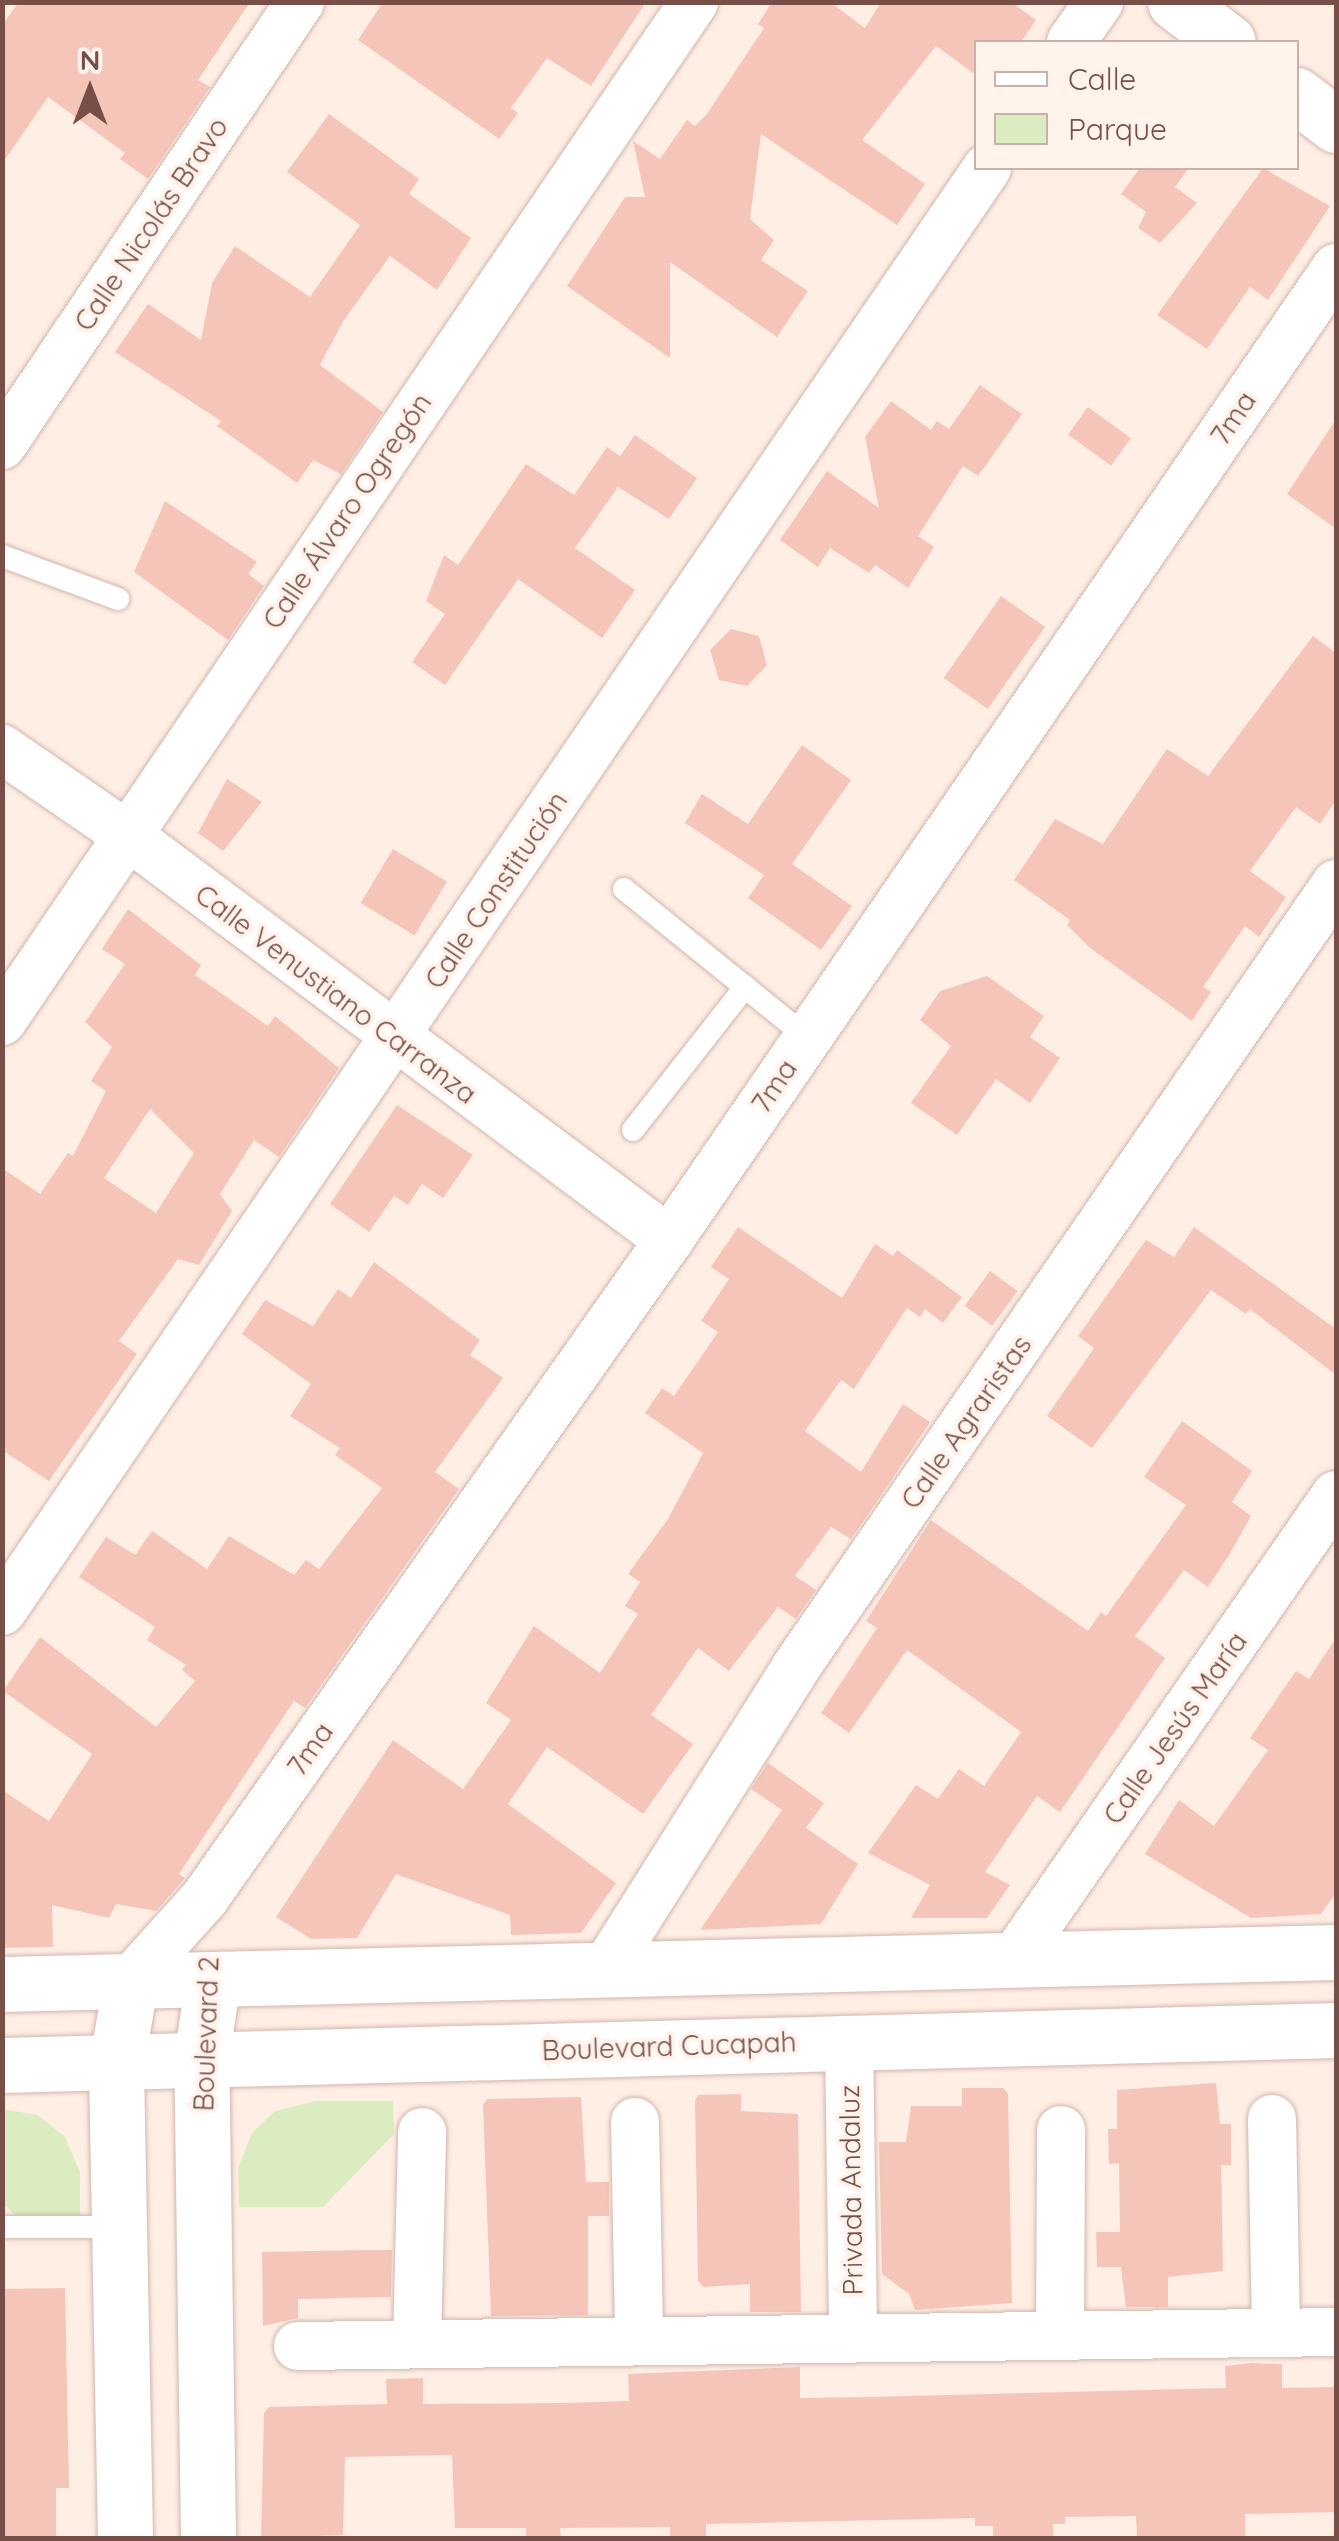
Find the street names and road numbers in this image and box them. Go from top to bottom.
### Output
street label: Calle Nicolás Bravo [67,111,235,337]
street label: 7ma [1203,385,1263,451]
street label: Calle Álvaro Ogregón [256,387,438,635]
street label: Calle Constitución [418,785,574,995]
street label: Calle Venustiano Carranza [189,877,483,1111]
street label: 7ma [744,1053,804,1119]
street label: Calle Agraristas [894,1329,1038,1515]
street label: Calle Jesús María [1096,1625,1254,1831]
street label: 7ma [280,1716,340,1782]
street label: Boulevard 2 [187,1956,225,2112]
street label: Boulevard Cucapah [541,2025,797,2067]
street label: Privada Andaluz [832,2084,870,2296]

